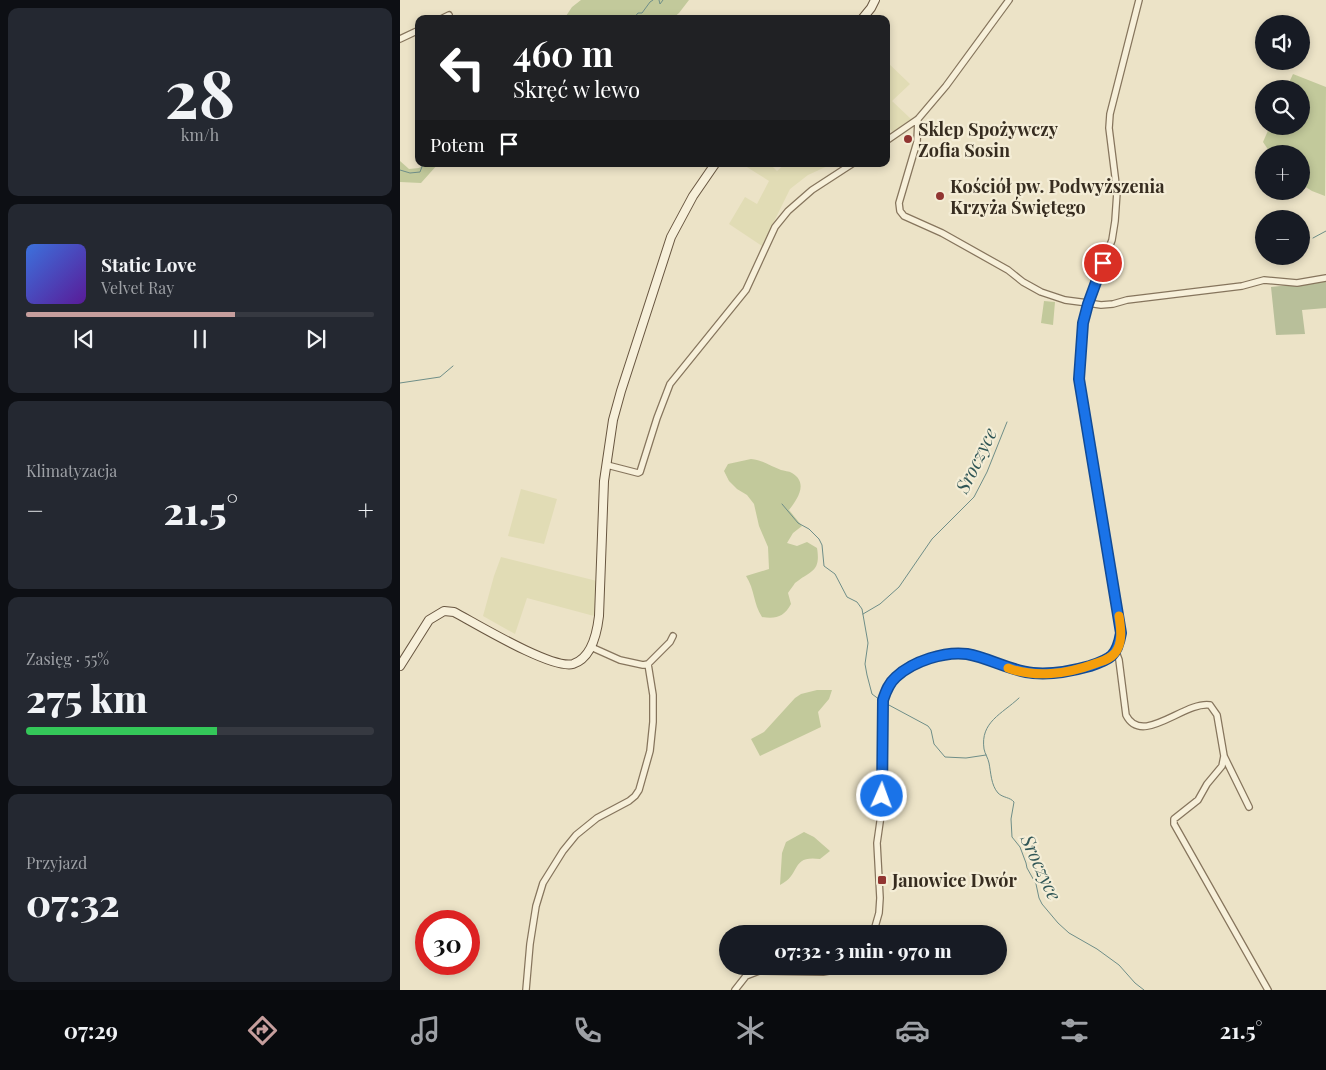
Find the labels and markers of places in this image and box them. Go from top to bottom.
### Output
place label: Sklep Spożywczy Zofia Sosin [918,117,1059,162]
marker: Sklep Spożywczy Zofia Sosin [902,133,914,145]
place label: Kościół pw. Podwyższenia Krzyża Świętego [950,174,1165,219]
marker: Kościół pw. Podwyższenia Krzyża Świętego [934,190,946,202]
pin [1082,242,1124,284]
place label: Janowice Dwór [891,868,1017,892]
marker: Janowice Dwór [876,874,888,886]

